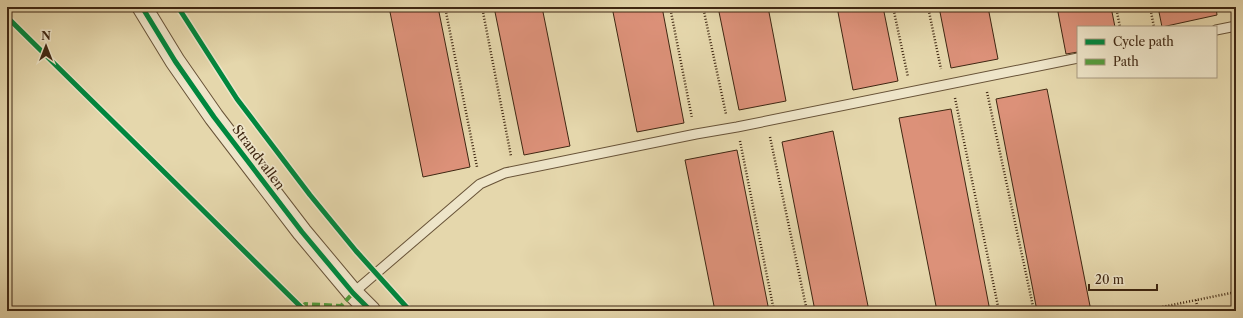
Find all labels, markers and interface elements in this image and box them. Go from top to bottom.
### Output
north arrow [26,26,66,66]
legend [1077,26,1217,78]
text: N [41,29,51,43]
text: Cycle path [1113,34,1174,49]
text: Path [1113,54,1139,69]
street label: Strandvallen [229,121,289,193]
scale bar [1089,266,1157,292]
text: 20 m [1095,272,1124,287]

